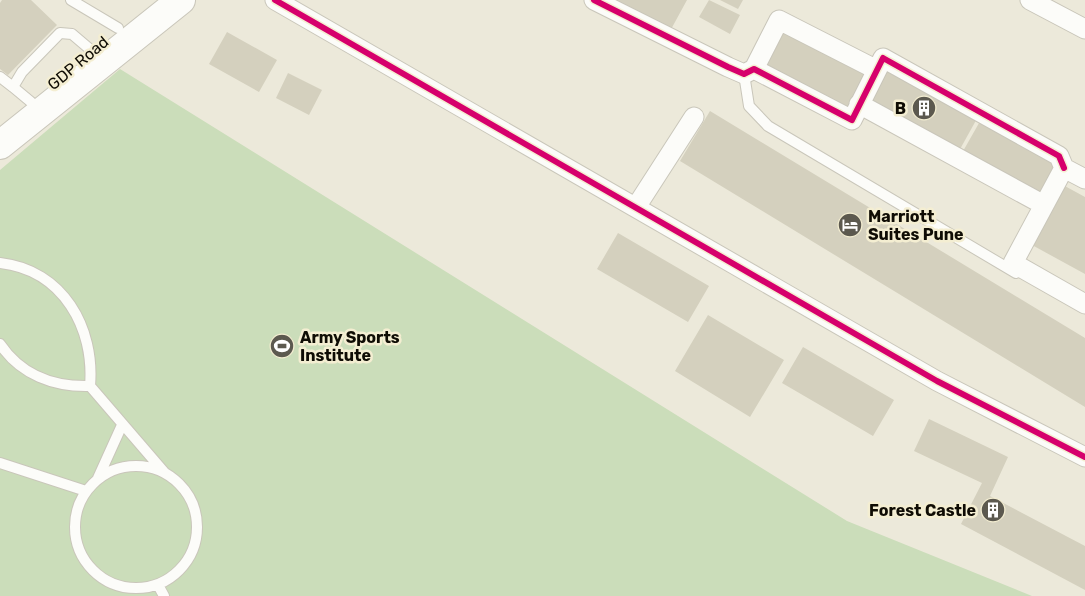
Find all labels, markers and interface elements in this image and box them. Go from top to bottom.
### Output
street label: GDP Road [44,32,112,94]
building icon: B [911,95,937,121]
place label: B [895,99,906,118]
place label: Marriott Suites Pune [868,207,964,244]
hotel icon: Marriott Suites Pune [837,212,863,238]
place label: Army Sports Institute [300,328,400,365]
sports icon: Army Sports Institute [269,333,295,359]
building icon: Forest Castle [980,497,1006,523]
place label: Forest Castle [869,501,976,520]

